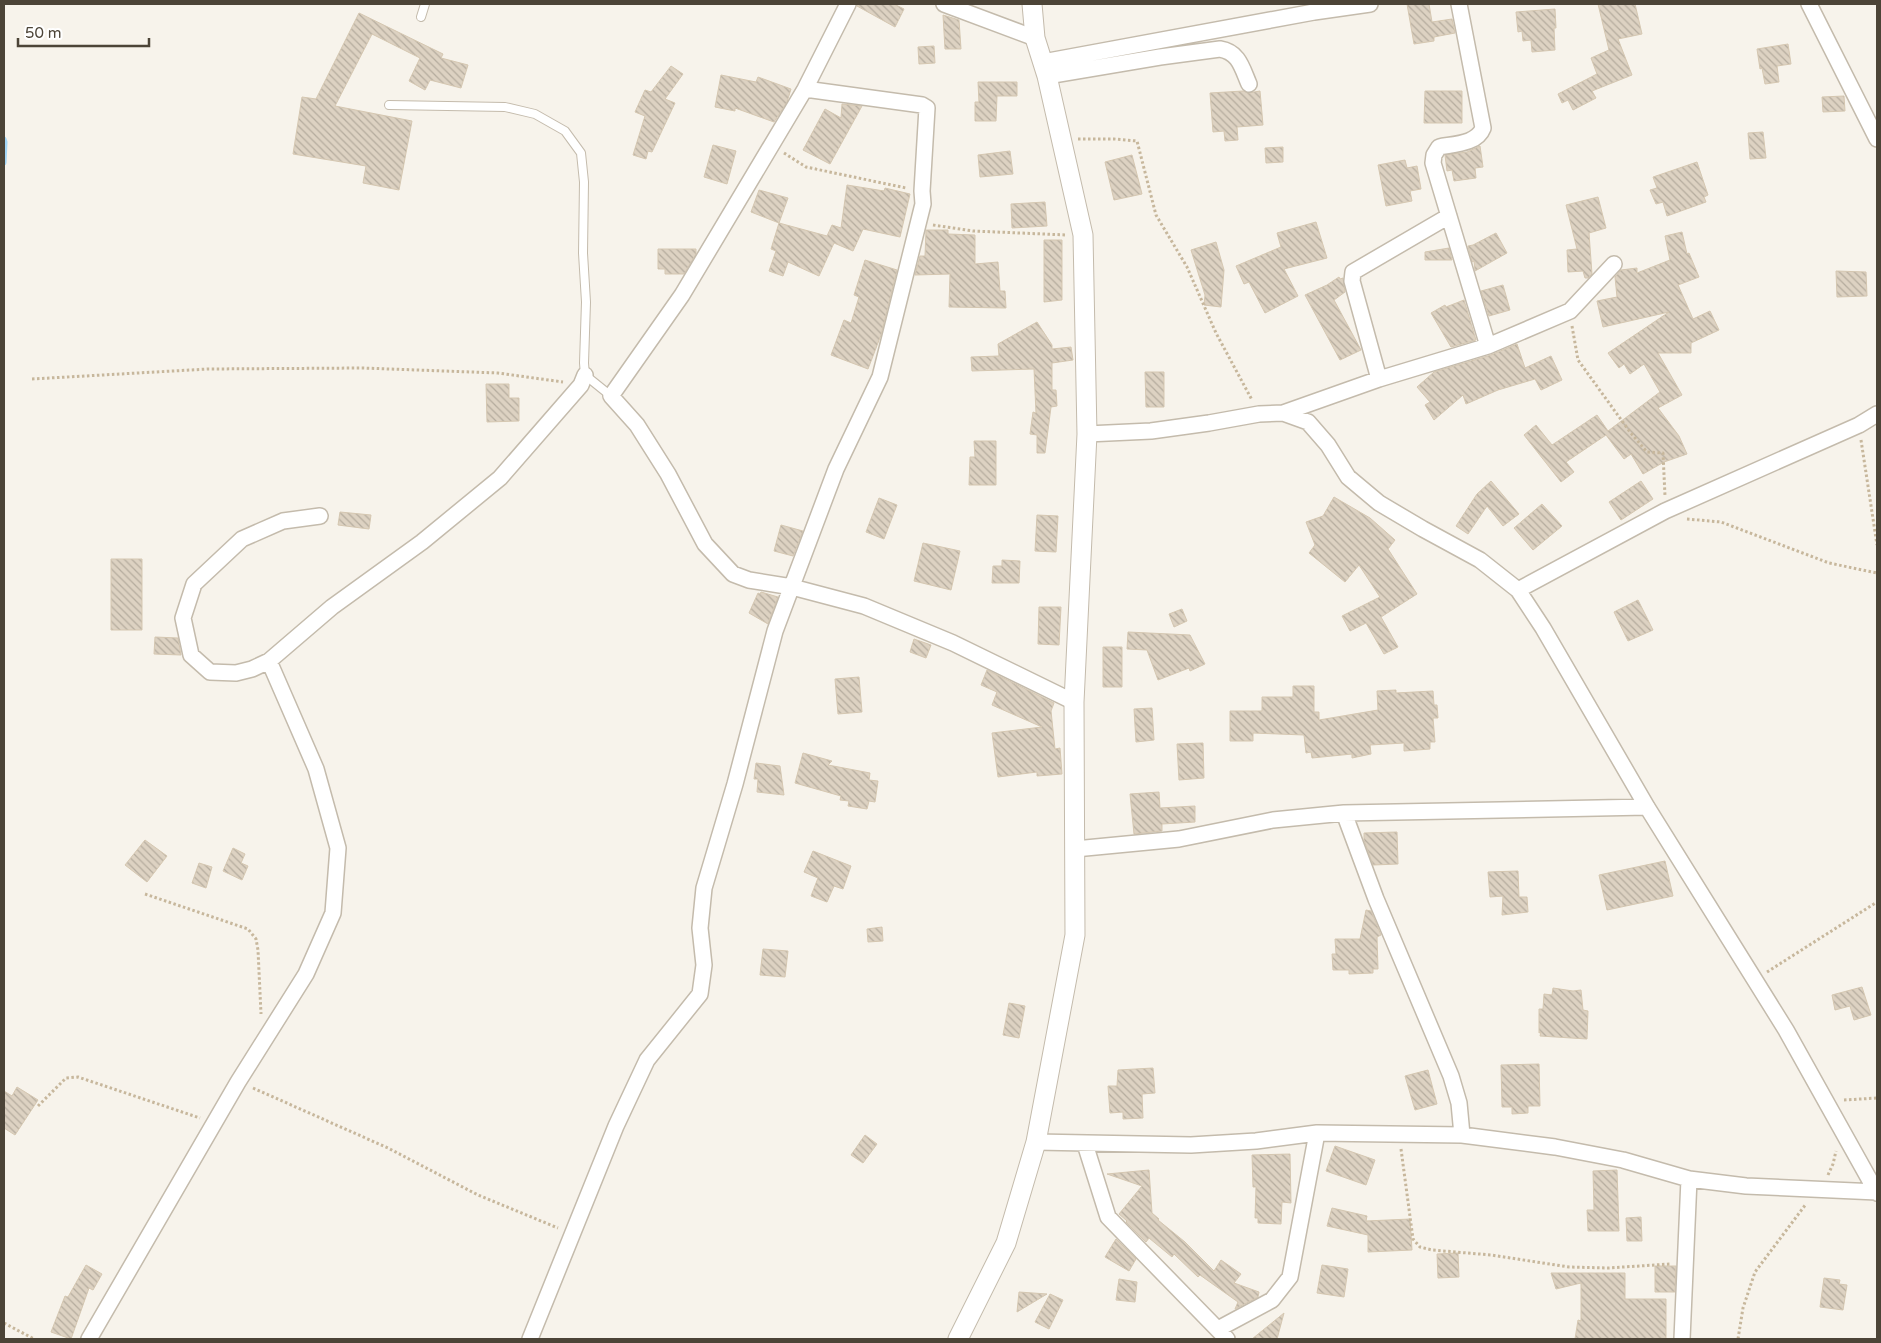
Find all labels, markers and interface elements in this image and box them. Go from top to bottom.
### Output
scale bar [18,15,149,47]
text: 50 m [25,24,62,42]

